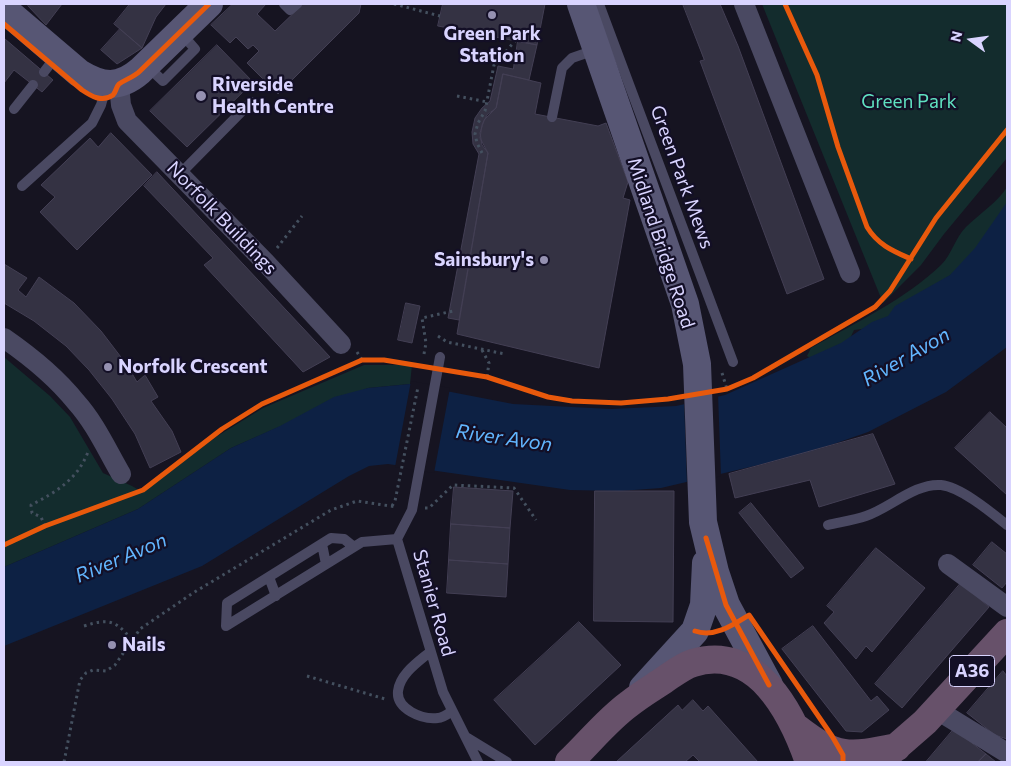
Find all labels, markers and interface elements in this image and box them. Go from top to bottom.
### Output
marker: Green Park Station [486,9,498,21]
north arrow [946,15,996,65]
place label: Green Park Station [443,23,541,67]
text: N [946,29,965,43]
place label: Riverside Health Centre [212,74,334,118]
marker: Riverside Health Centre [194,89,208,103]
park label: Green Park [861,91,957,113]
street label: Green Park Mews [645,102,719,252]
street label: Midland Bridge Road [623,155,699,331]
street label: Norfolk Buildings [162,157,282,279]
place label: Sainsbury's [434,249,534,271]
marker: Sainsbury's [538,254,550,266]
water label: River Avon [858,322,954,392]
place label: Norfolk Crescent [118,356,268,378]
marker: Norfolk Crescent [102,361,114,373]
water label: River Avon [454,419,554,457]
water label: River Avon [72,528,170,588]
street label: Stanier Road [408,547,460,659]
place label: Nails [122,634,166,656]
marker: Nails [106,639,118,651]
road number: A36 [950,656,994,686]

